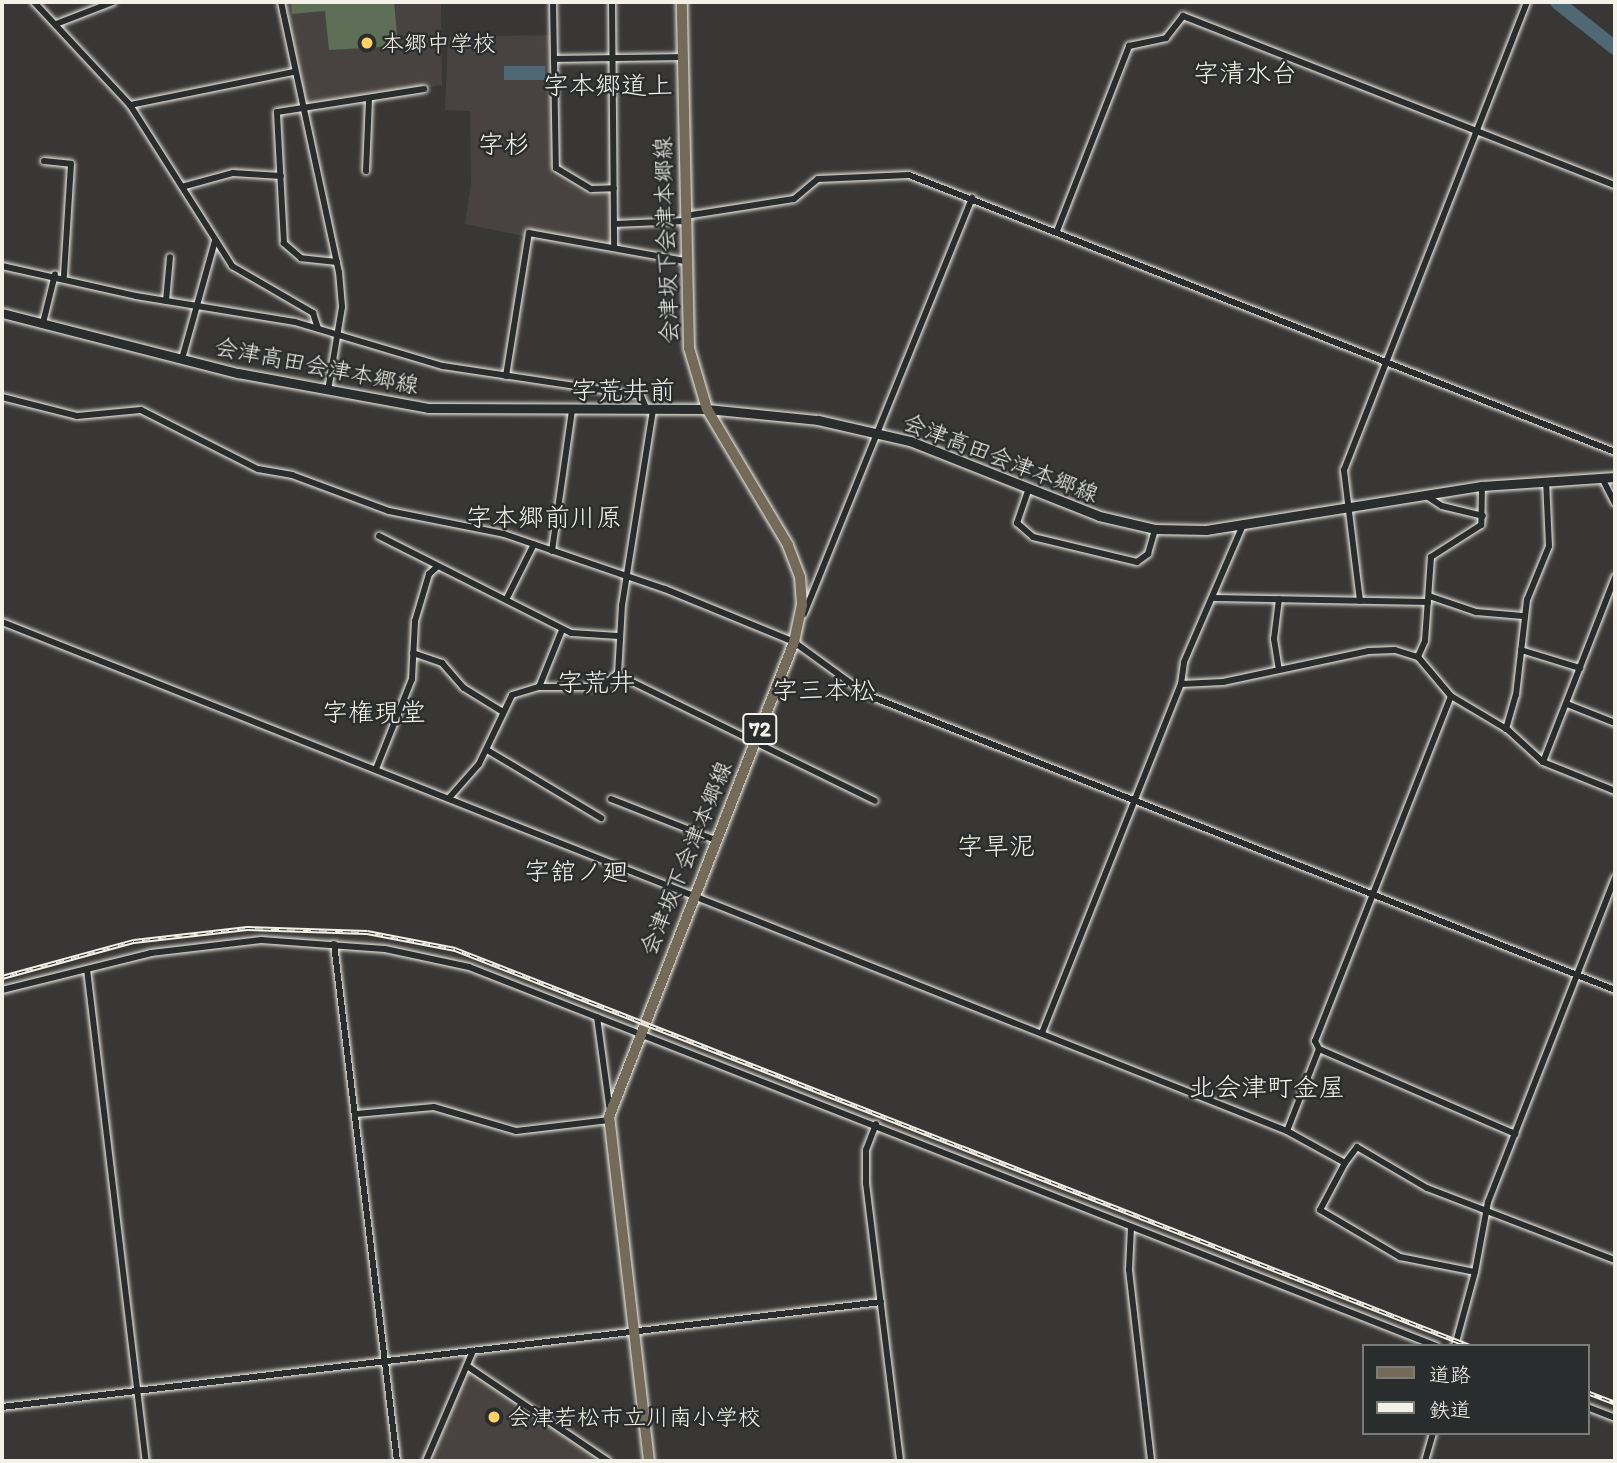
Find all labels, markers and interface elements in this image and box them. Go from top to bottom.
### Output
place label: 本郷中学校 [381,29,496,57]
marker: 本郷中学校 [359,35,375,51]
district label: 字清水台 [1193,58,1297,90]
district label: 字本郷道上 [543,70,673,102]
district label: 字杉 [478,129,530,161]
street label: 会津坂下会津本郷線 [649,136,683,344]
street label: 会津高田会津本郷線 [213,333,421,399]
district label: 字荒井前 [571,375,675,407]
street label: 会津高田会津本郷線 [899,408,1103,508]
district label: 字本郷前川原 [466,502,622,534]
district label: 字荒井 [557,667,635,699]
district label: 字三本松 [772,675,876,707]
district label: 字権現堂 [322,697,426,729]
road number: 72 [741,712,779,746]
street label: 会津坂下会津本郷線 [634,757,738,959]
district label: 字旱泥 [957,831,1035,863]
district label: 字舘ノ廻 [524,856,628,888]
district label: 北会津町金屋 [1189,1072,1345,1104]
legend [1362,1344,1589,1435]
text: 道路 [1429,1362,1471,1387]
text: 鉄道 [1429,1397,1471,1422]
place label: 会津若松市立川南小学校 [508,1403,761,1431]
marker: 会津若松市立川南小学校 [486,1409,502,1425]

